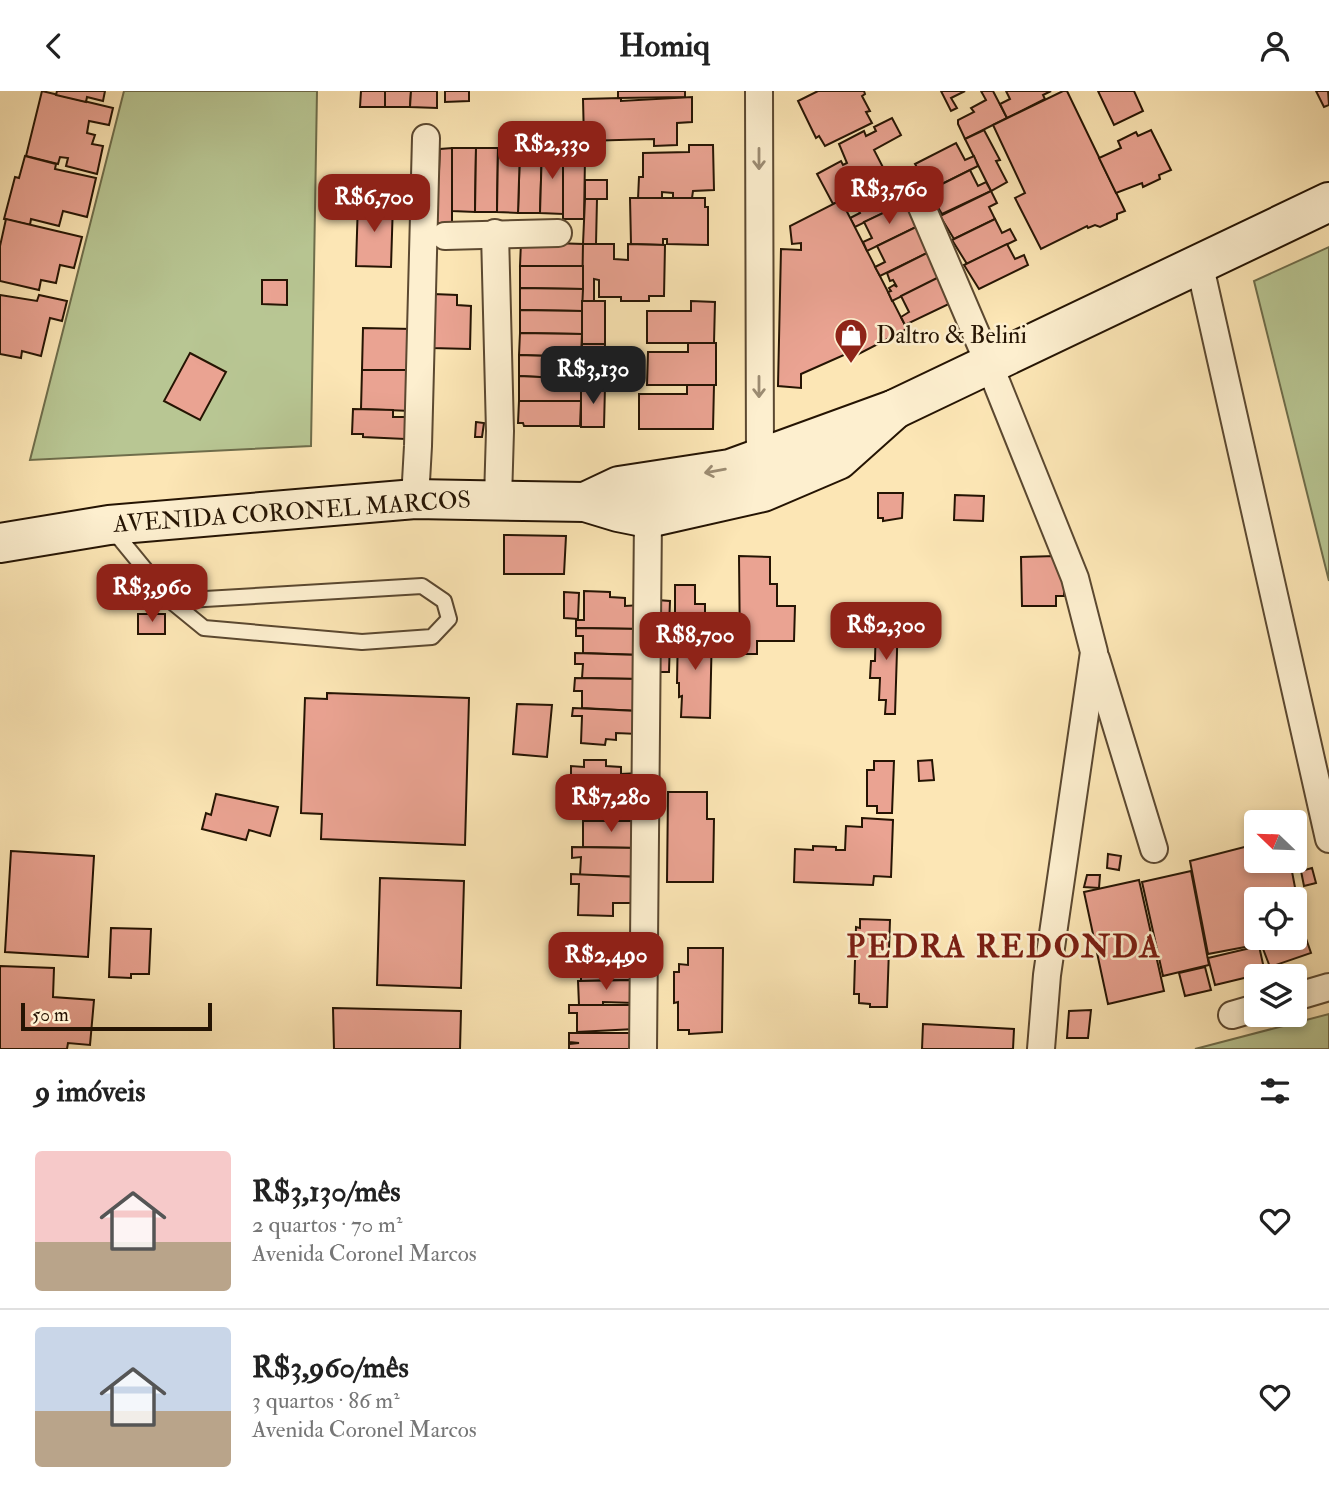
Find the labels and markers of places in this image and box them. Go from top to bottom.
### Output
pin: R$2,330 [487,122,617,181]
pin: R$3,760 [824,167,954,226]
pin: R$6,700 [309,174,439,234]
shop icon: Daltro & Belini [832,316,870,365]
place label: Daltro & Belini [876,320,1027,351]
pin: R$3,130 [528,347,658,406]
pin: R$3,960 [87,565,217,624]
pin: R$2,300 [821,603,951,662]
pin: R$8,700 [630,613,760,672]
pin: R$7,280 [546,775,676,834]
pin: R$2,490 [541,933,671,992]

